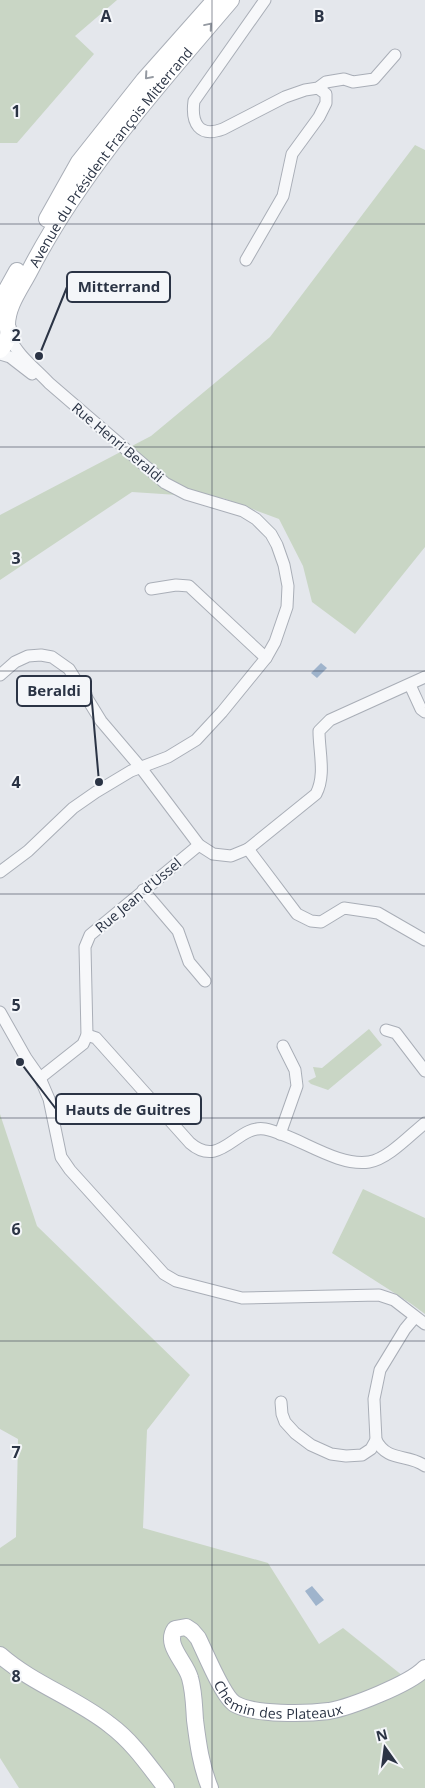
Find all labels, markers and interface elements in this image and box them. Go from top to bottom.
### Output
text: A [100,5,112,27]
text: B [314,5,324,27]
one-way arrow [203,22,212,31]
street label: Avenue du Président François Mitterrand [24,43,196,270]
one-way arrow [146,70,154,79]
text: 1 [11,100,21,122]
callout: Mitterrand [67,272,170,302]
text: Mitterrand [78,276,160,296]
text: 2 [11,324,21,346]
street label: Rue Henri Beraldi [68,398,168,486]
text: 3 [11,547,21,569]
callout: Beraldi [17,676,91,706]
text: Beraldi [27,680,81,700]
text: 4 [11,771,21,793]
street label: Rue Jean d'Ussel [91,853,185,937]
text: 5 [11,994,21,1016]
callout: Hauts de Guitres [56,1094,201,1124]
text: Hauts de Guitres [65,1099,191,1119]
text: 6 [11,1218,21,1240]
text: 7 [11,1441,21,1463]
text: 8 [11,1665,21,1687]
street label: Chemin des Plateaux [210,1677,345,1723]
north arrow [360,1723,410,1773]
text: N [374,1724,390,1745]

